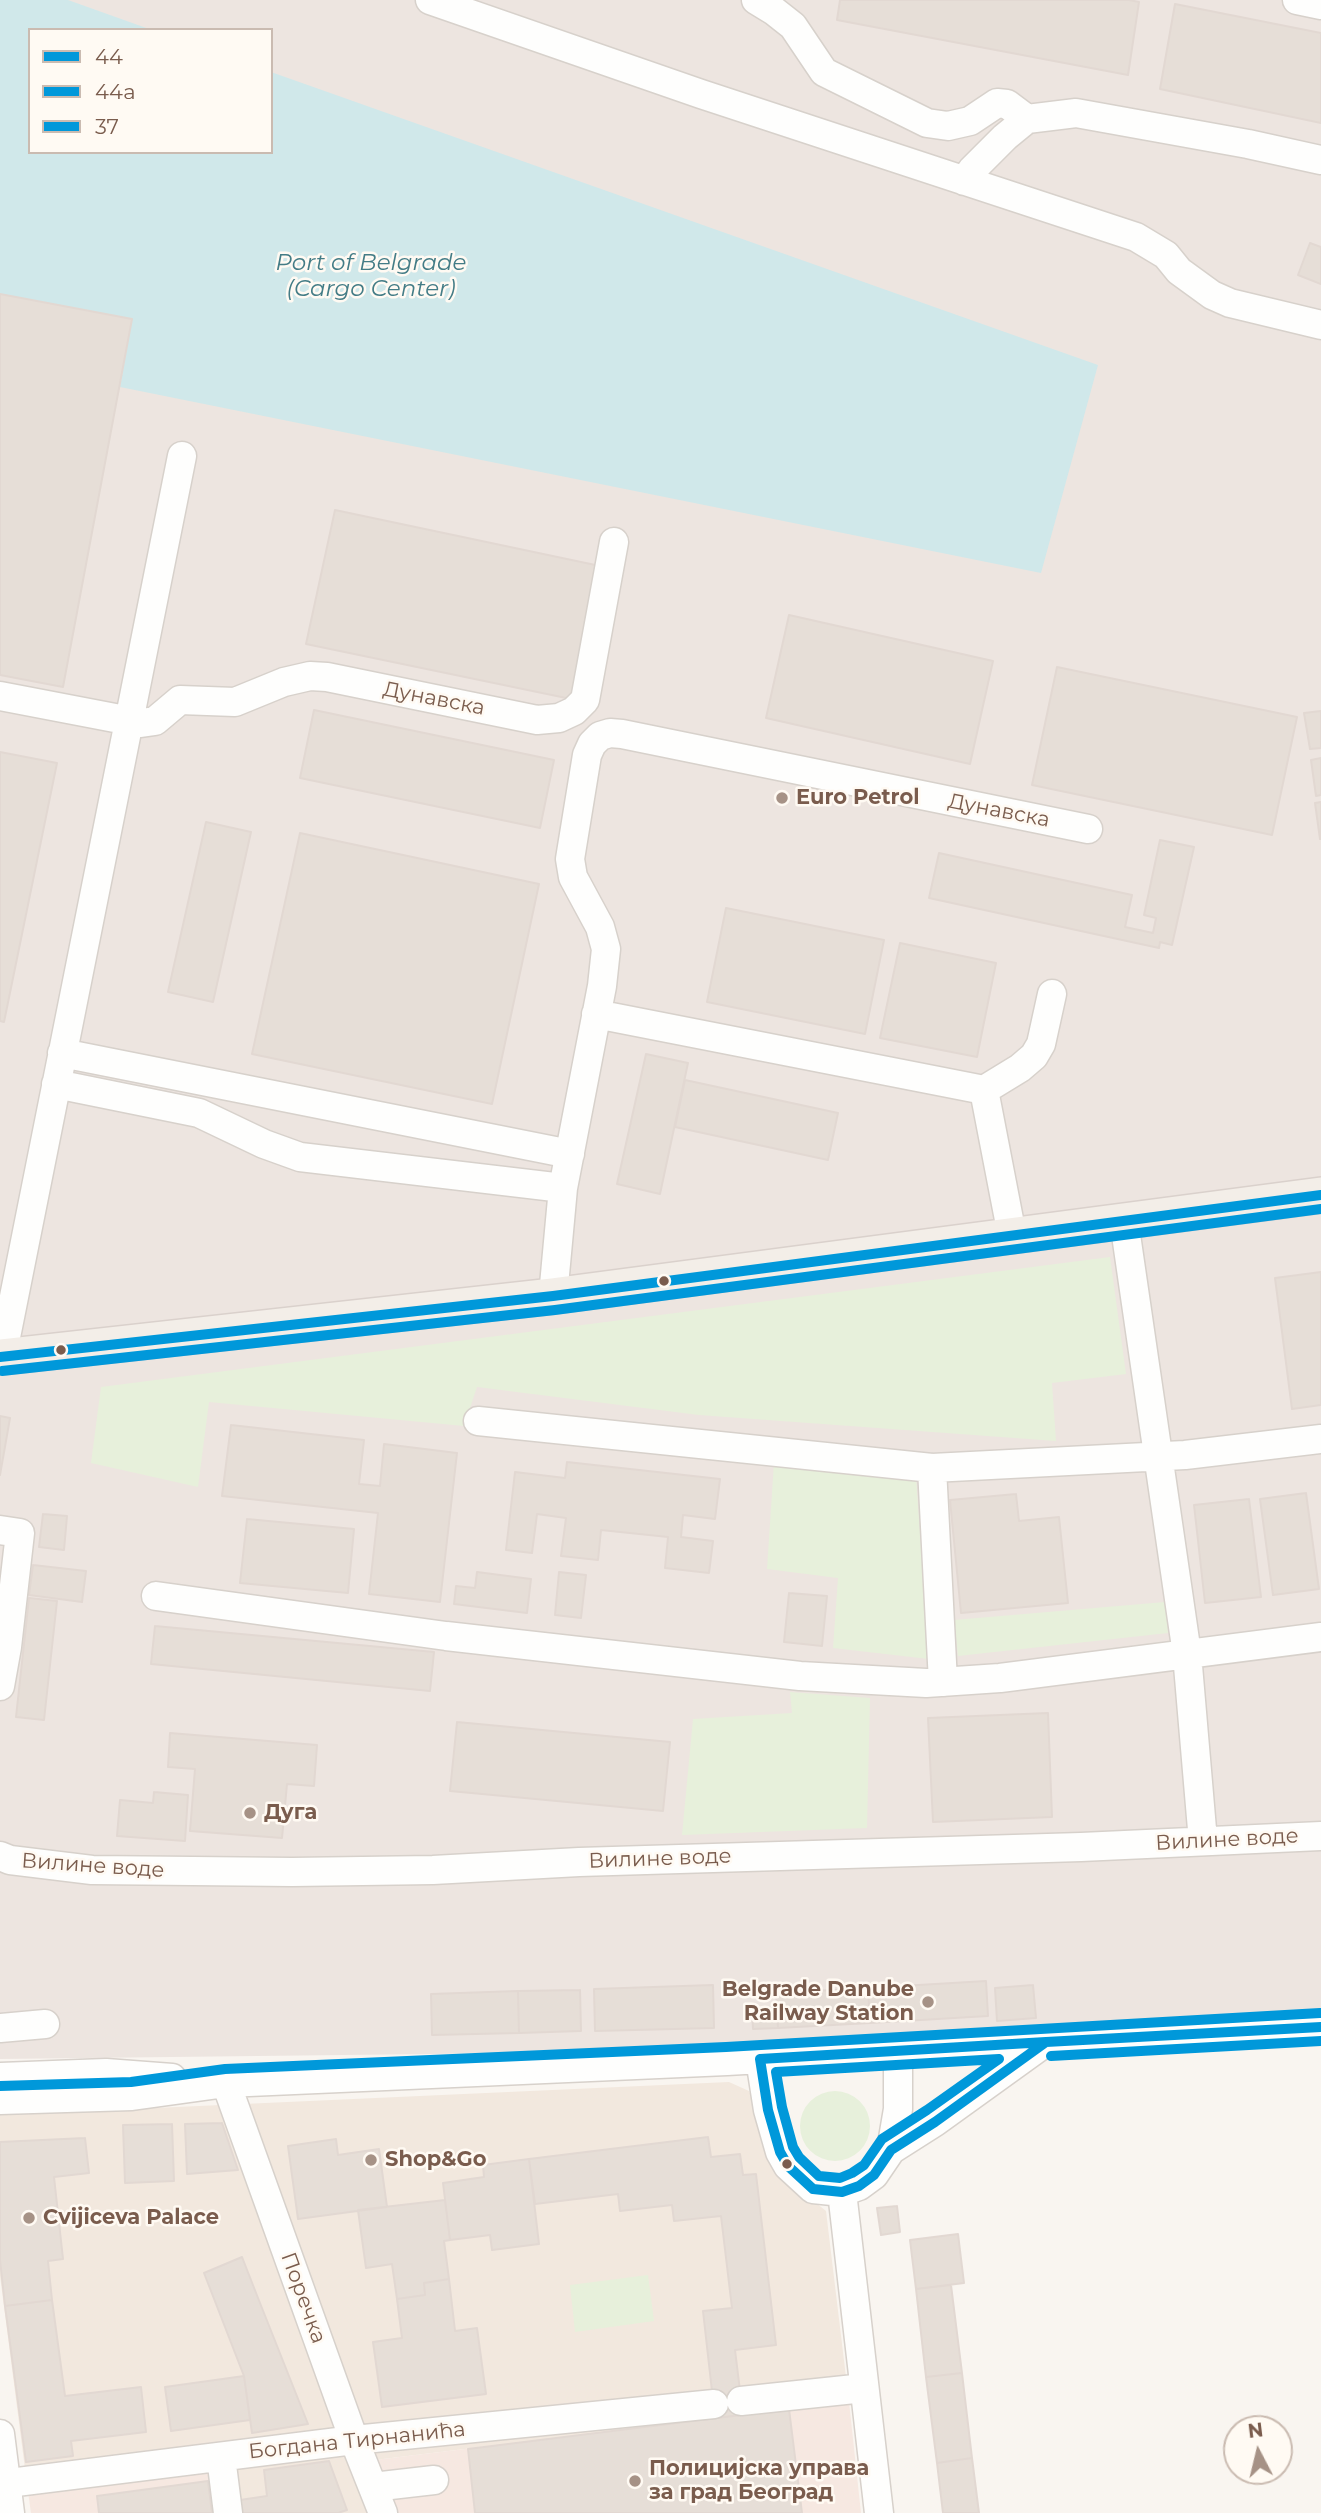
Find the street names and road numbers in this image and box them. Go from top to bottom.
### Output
street label: Дунавска [381,677,487,721]
street label: Дунавска [946,789,1052,833]
street label: Вилине воде [1155,1824,1299,1856]
street label: Вилине воде [588,1844,732,1874]
street label: Вилине воде [21,1848,165,1884]
street label: Поречка [275,2249,331,2347]
street label: Богдана Тирнанића [247,2417,467,2465]

